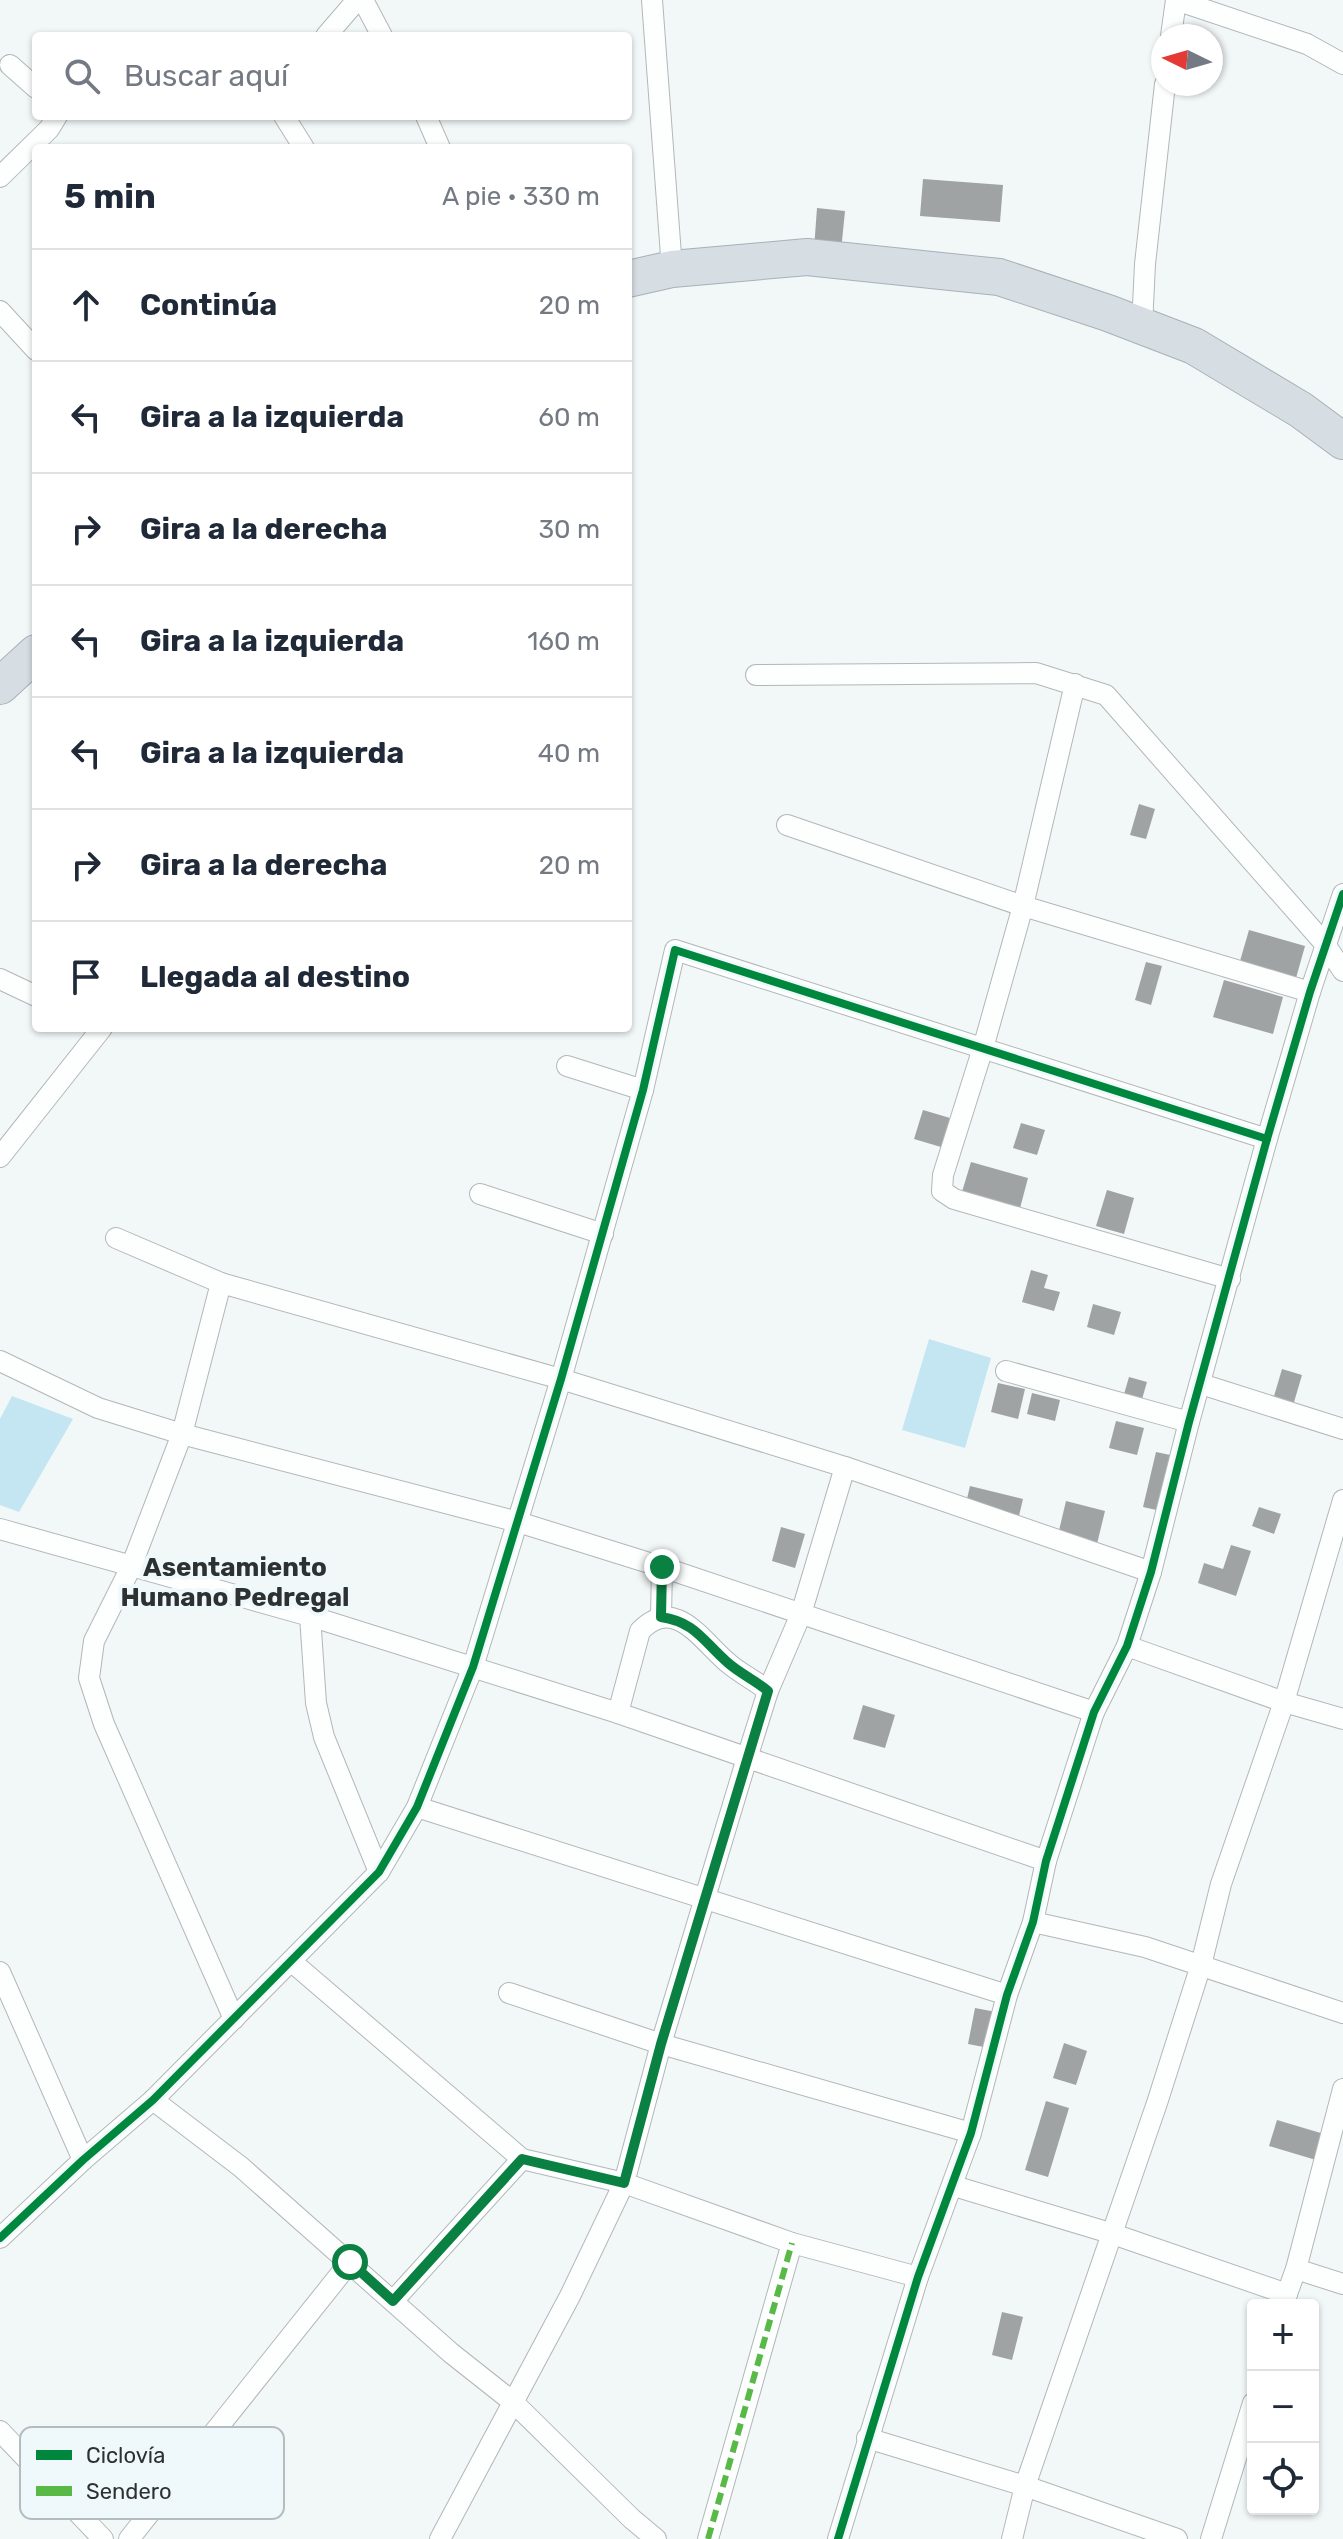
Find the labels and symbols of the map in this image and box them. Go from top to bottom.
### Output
north arrow [1151,24,1223,96]
route end [644,1549,680,1585]
district label: Asentamiento Humano Pedregal [121,1552,350,1613]
route start [332,2244,368,2280]
legend [20,2427,284,2519]
text: Ciclovía [86,2442,165,2469]
text: Sendero [86,2478,172,2505]

